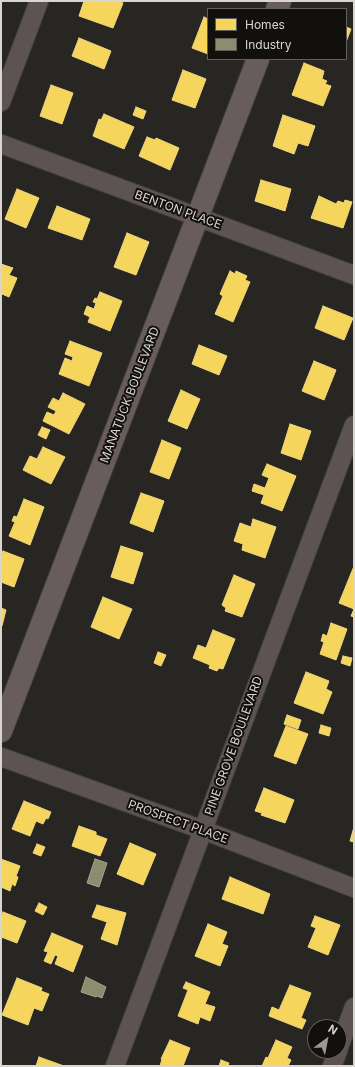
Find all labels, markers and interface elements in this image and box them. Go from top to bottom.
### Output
legend [207,8,347,60]
text: Homes [245,17,285,32]
text: Industry [245,37,291,52]
street label: BENTON PLACE [133,188,223,232]
street label: MANATUCK BOULEVARD [97,325,163,465]
street label: PINE GROVE BOULEVARD [202,675,266,817]
street label: PROSPECT PLACE [126,797,230,847]
north arrow [307,1019,347,1059]
text: N [326,1022,340,1038]

